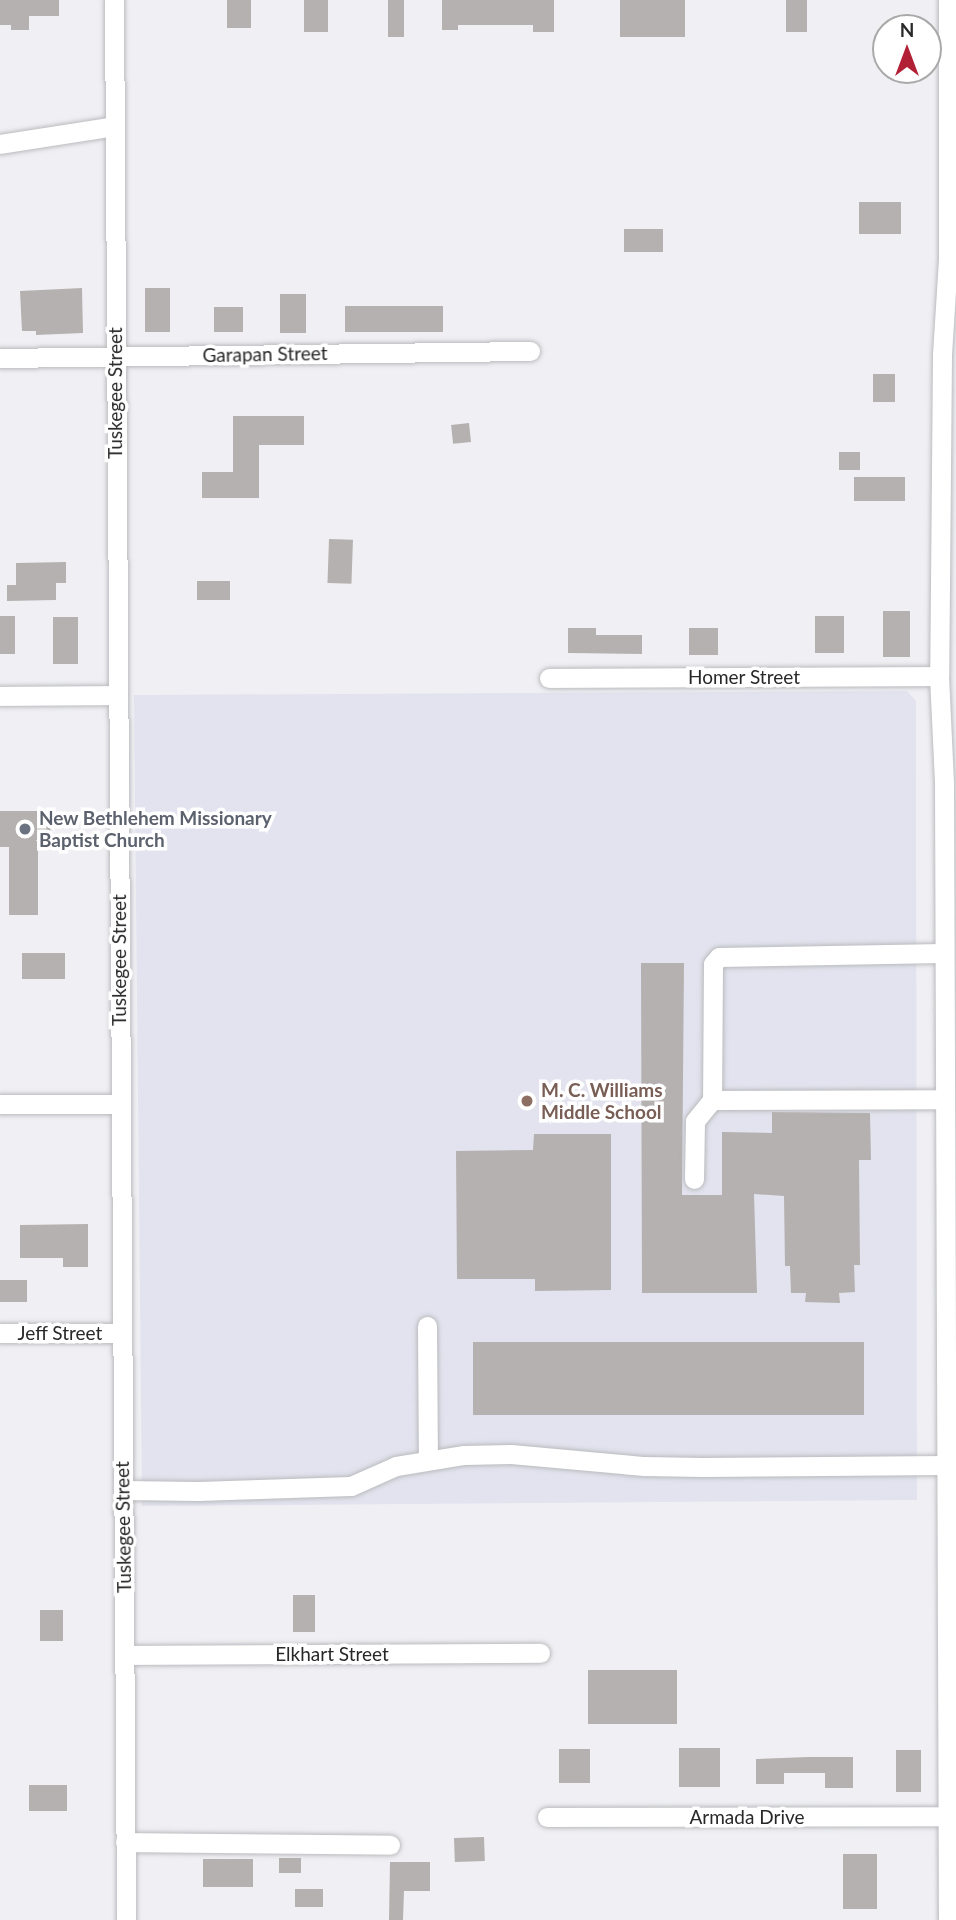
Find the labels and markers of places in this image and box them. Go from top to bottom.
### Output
place label: New Bethlehem Missionary Baptist Church [39,807,272,851]
marker: New Bethlehem Missionary Baptist Church [17,821,33,837]
place label: M. C. Williams Middle School [541,1079,663,1123]
marker: M. C. Williams Middle School [519,1093,535,1109]

